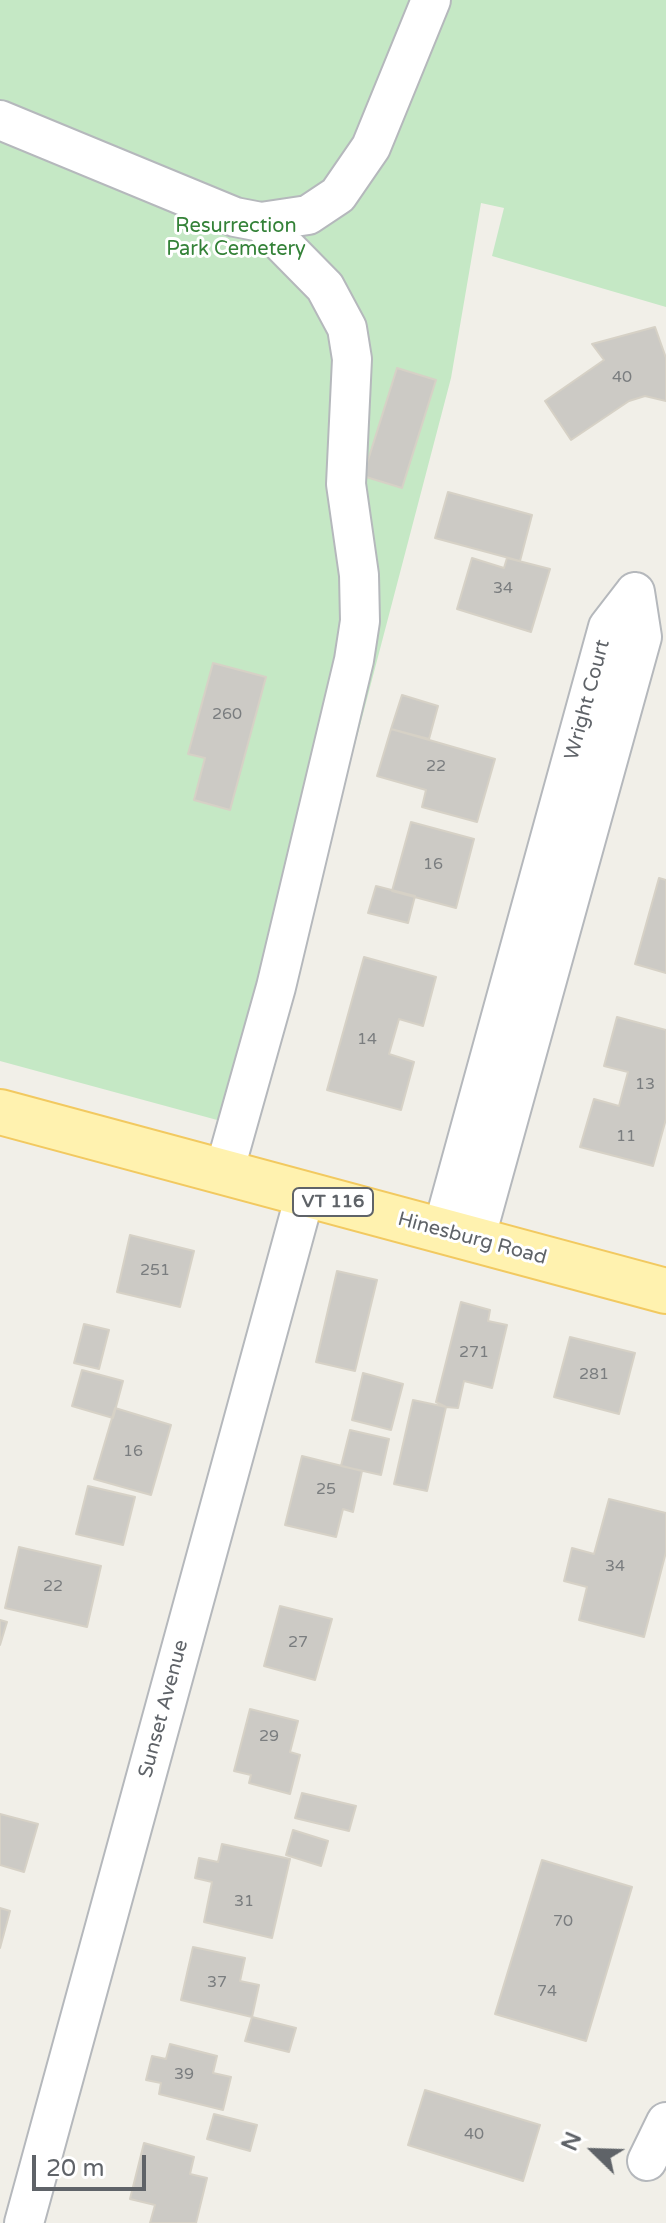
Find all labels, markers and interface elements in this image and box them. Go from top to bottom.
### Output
park label: Resurrection Park Cemetery [166,215,306,262]
house number: 40 [612,368,632,388]
house number: 34 [493,579,513,599]
street label: Wright Court [560,637,616,763]
house number: 260 [212,705,242,725]
house number: 22 [426,757,446,777]
house number: 16 [423,855,443,875]
house number: 14 [357,1030,377,1050]
house number: 13 [635,1075,655,1095]
house number: 11 [616,1127,636,1147]
road number: VT 116 [293,1188,373,1216]
street label: Hinesburg Road [395,1208,549,1270]
house number: 251 [140,1261,170,1281]
house number: 271 [459,1343,489,1363]
house number: 281 [579,1365,609,1385]
house number: 16 [123,1442,143,1462]
house number: 25 [316,1480,336,1500]
house number: 34 [605,1557,625,1577]
house number: 22 [43,1577,63,1597]
house number: 27 [288,1633,308,1653]
street label: Sunset Avenue [134,1637,194,1781]
house number: 29 [259,1727,279,1747]
house number: 31 [234,1892,254,1912]
house number: 70 [553,1912,573,1932]
house number: 37 [207,1973,227,1993]
house number: 74 [537,1982,557,2002]
house number: 39 [174,2065,194,2085]
north arrow [554,2111,634,2191]
house number: 40 [464,2125,484,2145]
text: N [556,2128,587,2155]
scale bar [36,2139,150,2189]
text: 20 m [46,2154,104,2183]

